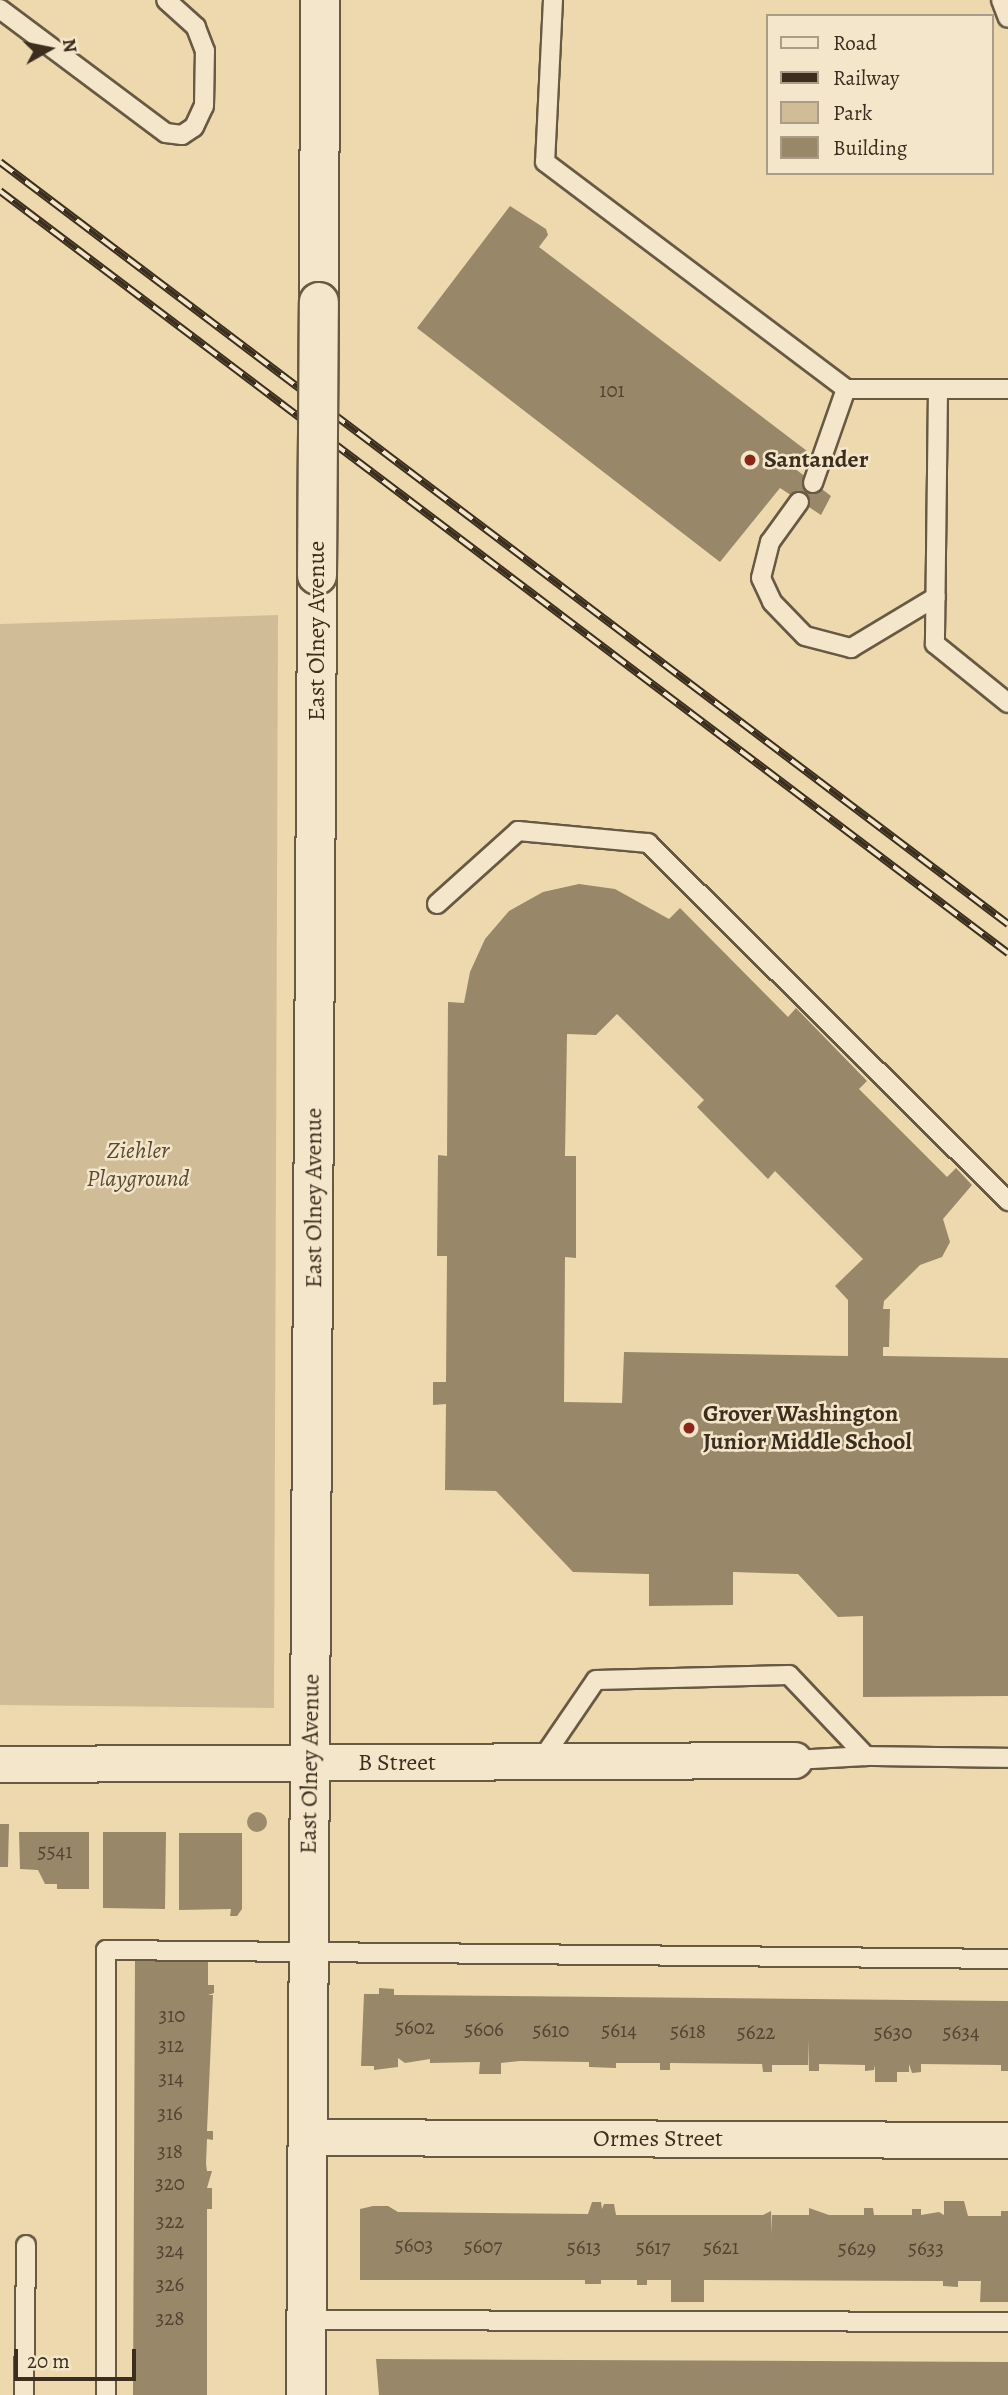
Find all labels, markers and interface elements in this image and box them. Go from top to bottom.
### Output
north arrow [14,14,84,84]
legend [766,14,994,175]
text: Road [833,29,877,57]
text: N [56,37,84,55]
text: Railway [833,64,899,92]
text: Park [833,99,872,127]
text: Building [833,134,907,162]
house number: 101 [599,377,625,403]
place label: Santander [764,446,869,474]
marker: Santander [742,452,758,468]
street label: East Olney Avenue [303,541,331,721]
street label: East Olney Avenue [300,1108,328,1288]
park label: Ziehler Playground [87,1137,189,1193]
place label: Grover Washington Junior Middle School [703,1400,912,1456]
marker: Grover Washington Junior Middle School [681,1420,697,1436]
street label: East Olney Avenue [294,1674,326,1854]
street label: B Street [358,1749,436,1777]
house number: 5541 [38,1838,72,1864]
house number: 310 [158,2002,186,2028]
house number: 5602 [395,2014,435,2040]
house number: 5606 [464,2016,504,2042]
house number: 5610 [532,2017,570,2043]
house number: 5614 [601,2017,637,2043]
house number: 5618 [670,2018,706,2044]
house number: 5622 [737,2019,775,2045]
house number: 5630 [874,2019,912,2045]
house number: 5634 [943,2019,979,2045]
house number: 312 [158,2032,184,2058]
house number: 314 [158,2065,184,2091]
house number: 316 [157,2100,183,2126]
street label: Ormes Street [593,2125,723,2153]
house number: 318 [157,2138,183,2164]
house number: 320 [155,2170,185,2196]
house number: 322 [156,2208,184,2234]
house number: 5603 [395,2232,433,2258]
house number: 5607 [464,2233,502,2259]
house number: 5613 [567,2234,601,2260]
house number: 5617 [636,2234,670,2260]
house number: 5621 [703,2234,739,2260]
house number: 5629 [838,2235,876,2261]
house number: 5633 [908,2235,944,2261]
house number: 324 [156,2237,184,2263]
house number: 326 [156,2271,184,2297]
house number: 328 [156,2305,184,2331]
scale bar [18,2336,140,2380]
text: 20 m [27,2347,70,2375]

